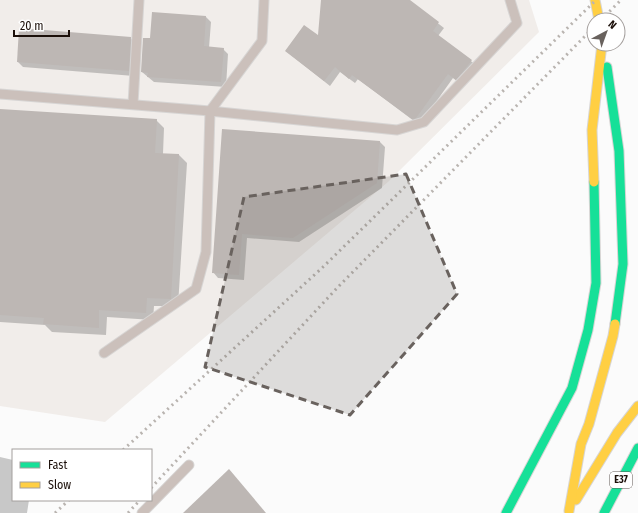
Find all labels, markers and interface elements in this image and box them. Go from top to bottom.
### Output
scale bar [14,12,69,38]
north arrow [586,12,626,52]
text: N [605,18,619,32]
text: 20 m [20,19,44,33]
legend [12,449,152,501]
text: Fast [48,458,67,472]
road number: E37 [610,472,632,488]
text: Slow [48,478,71,492]

